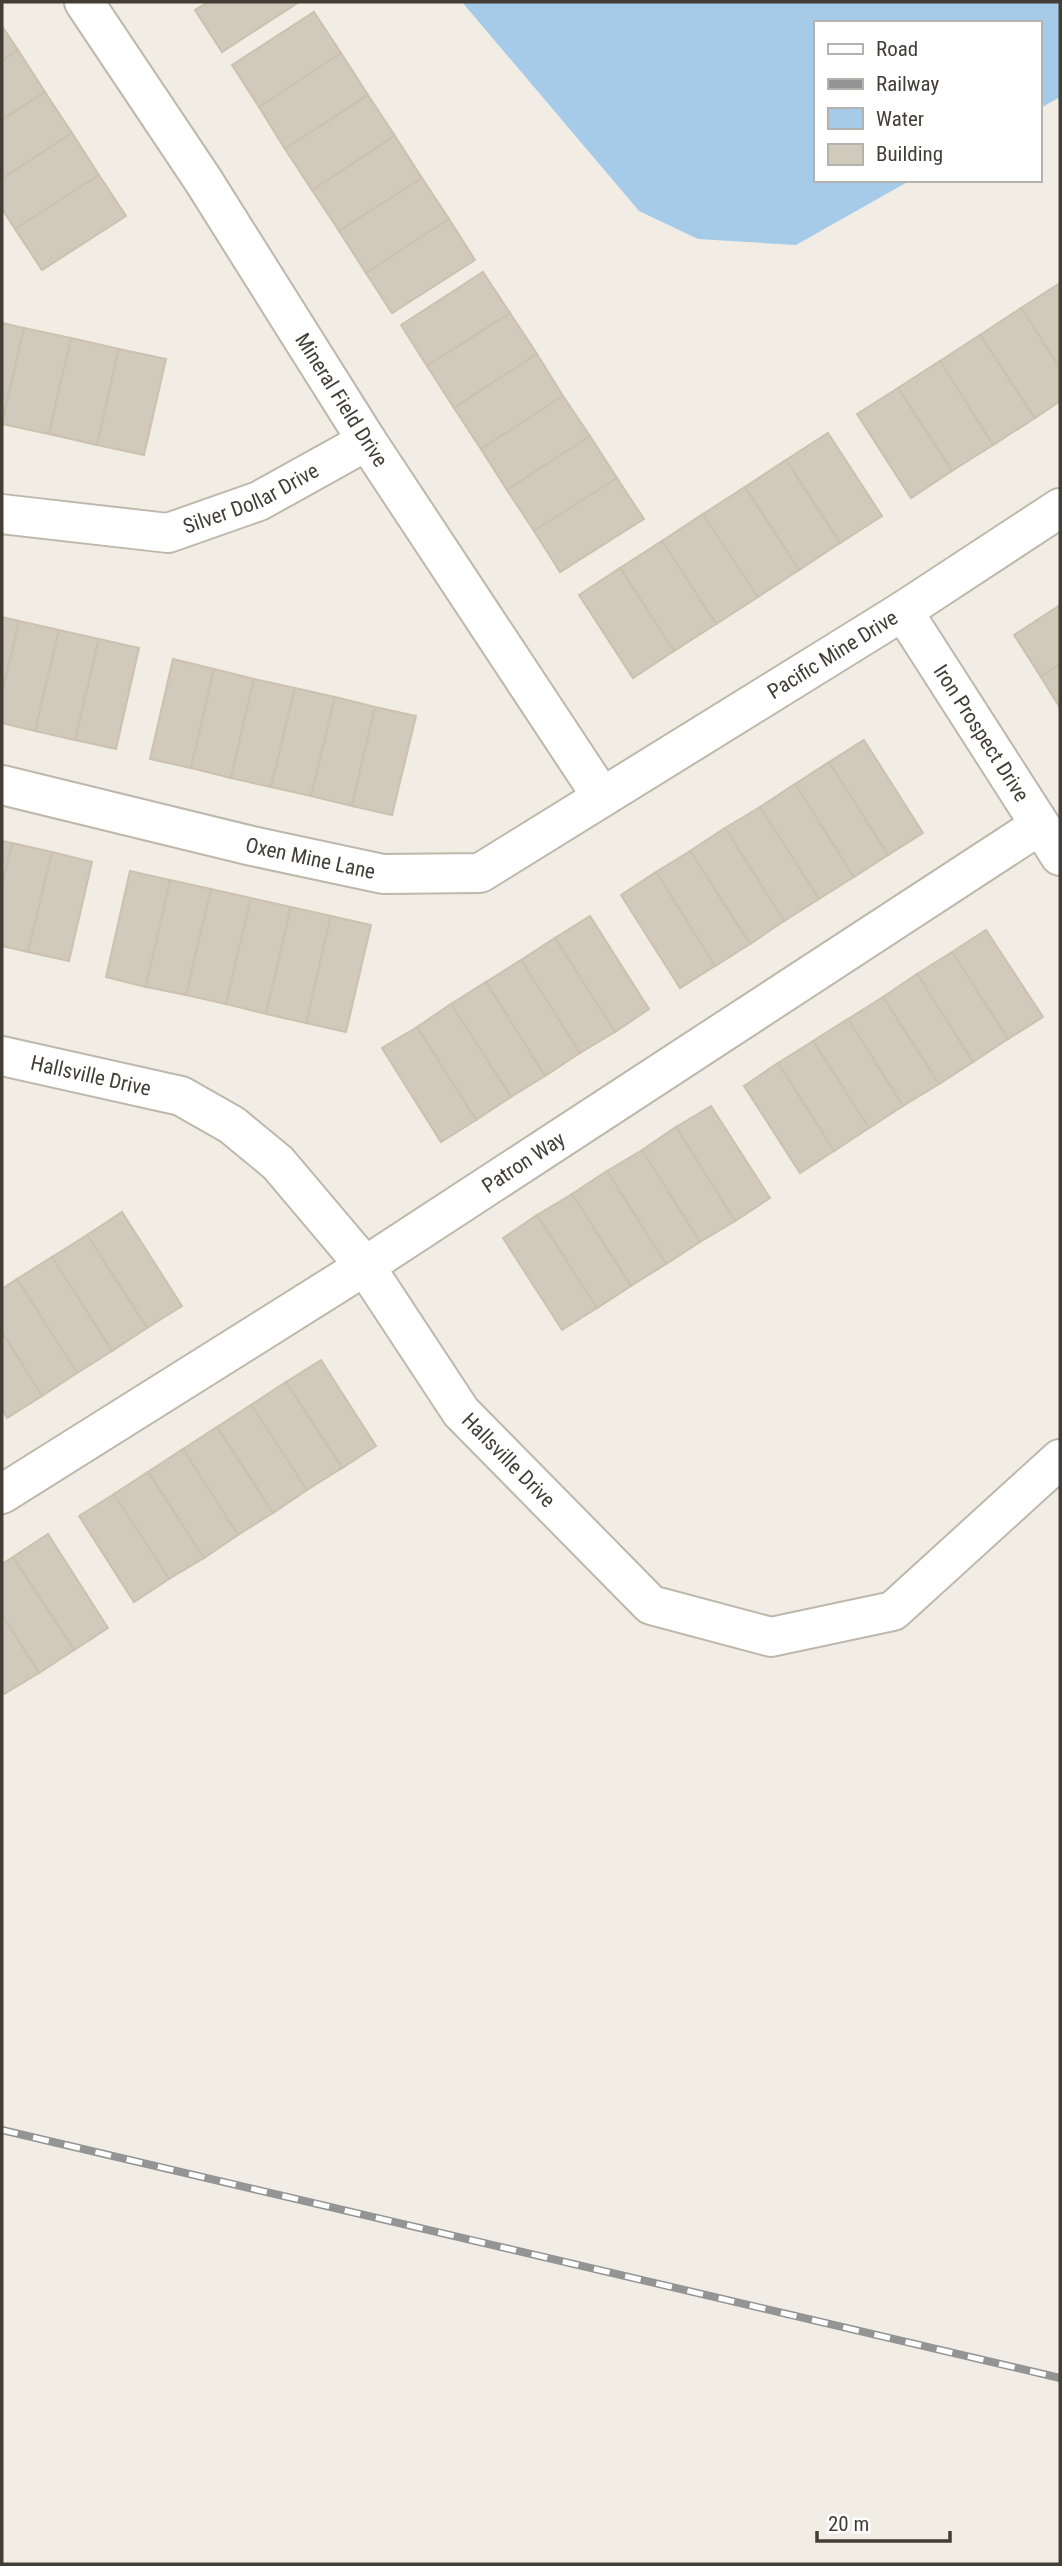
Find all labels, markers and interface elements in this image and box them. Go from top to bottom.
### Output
legend [814,21,1041,182]
text: Road [876,37,918,61]
text: Railway [876,72,939,96]
text: Water [876,107,924,131]
text: Building [876,142,943,166]
street label: Mineral Field Drive [290,329,393,471]
street label: Silver Dollar Drive [180,458,323,539]
street label: Pacific Mine Drive [763,605,902,704]
street label: Iron Prospect Drive [929,660,1034,806]
street label: Oxen Mine Lane [243,833,378,884]
street label: Hallsville Drive [28,1051,153,1101]
street label: Patron Way [478,1127,570,1198]
street label: Hallsville Drive [457,1408,560,1512]
scale bar [817,2500,950,2544]
text: 20 m [828,2512,869,2536]

